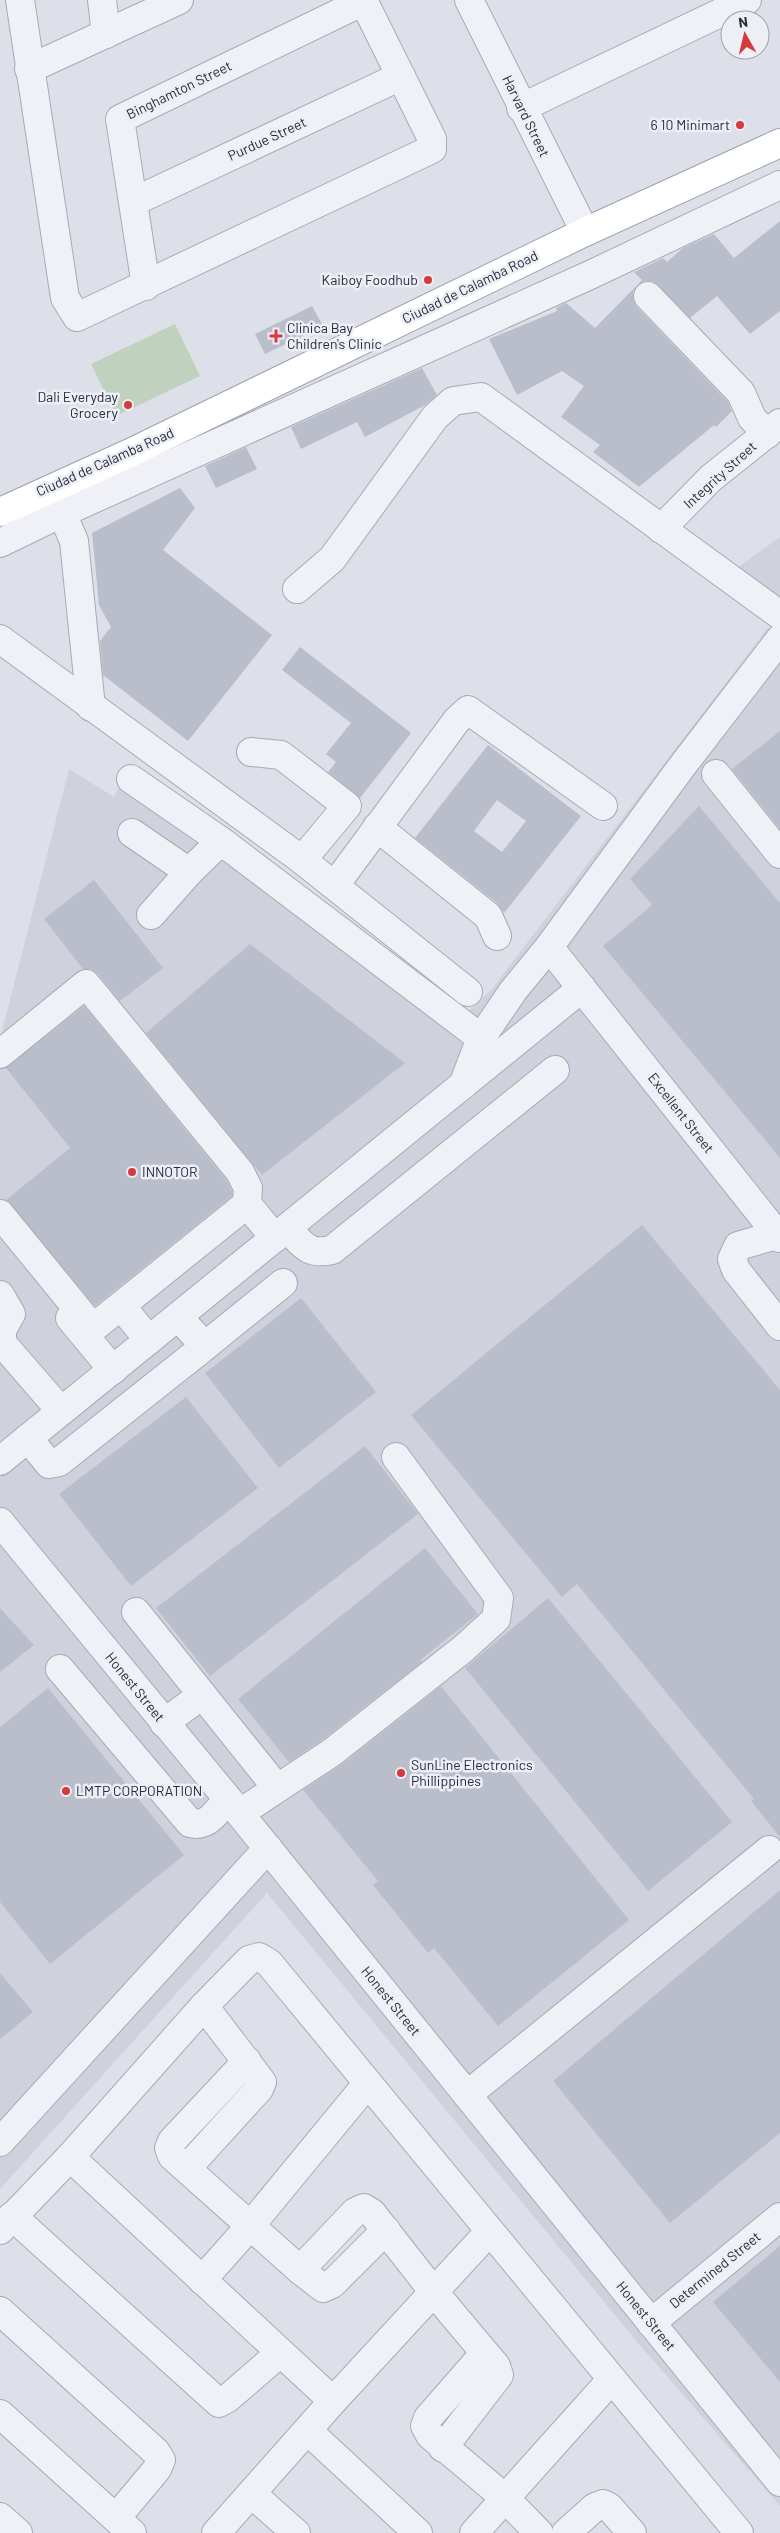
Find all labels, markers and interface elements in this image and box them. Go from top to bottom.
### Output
north arrow [720,10,770,60]
text: N [737,13,749,31]
street label: Binghamton Street [123,57,234,122]
street label: Harvard Street [499,72,554,160]
street label: Purdue Street [225,113,309,164]
place label: 6 10 Minimart [651,116,730,133]
marker: 6 10 Minimart [734,119,746,131]
street label: Ciudad de Calamba Road [399,246,540,327]
place label: Kaiboy Foodhub [322,271,418,288]
marker: Kaiboy Foodhub [422,274,434,286]
place label: Clinica Bay Children's Clinic [287,319,382,352]
marker: Clinica Bay Children's Clinic [269,329,283,343]
place label: Dali Everyday Grocery [37,388,119,421]
marker: Dali Everyday Grocery [122,399,134,411]
street label: Ciudad de Calamba Road [33,424,176,500]
street label: Integrity Street [680,437,760,512]
street label: Excellent Street [645,1069,718,1156]
place label: INNOTOR [142,1163,198,1180]
marker: INNOTOR [126,1166,138,1178]
street label: Honest Street [102,1649,169,1725]
place label: SunLine Electronics Phillippines [411,1756,533,1789]
marker: SunLine Electronics Phillippines [395,1767,407,1779]
place label: LMTP CORPORATION [76,1782,202,1799]
marker: LMTP CORPORATION [60,1785,72,1797]
street label: Honest Street [358,1963,425,2039]
street label: Determined Street [666,2228,764,2312]
street label: Honest Street [613,2278,680,2354]

